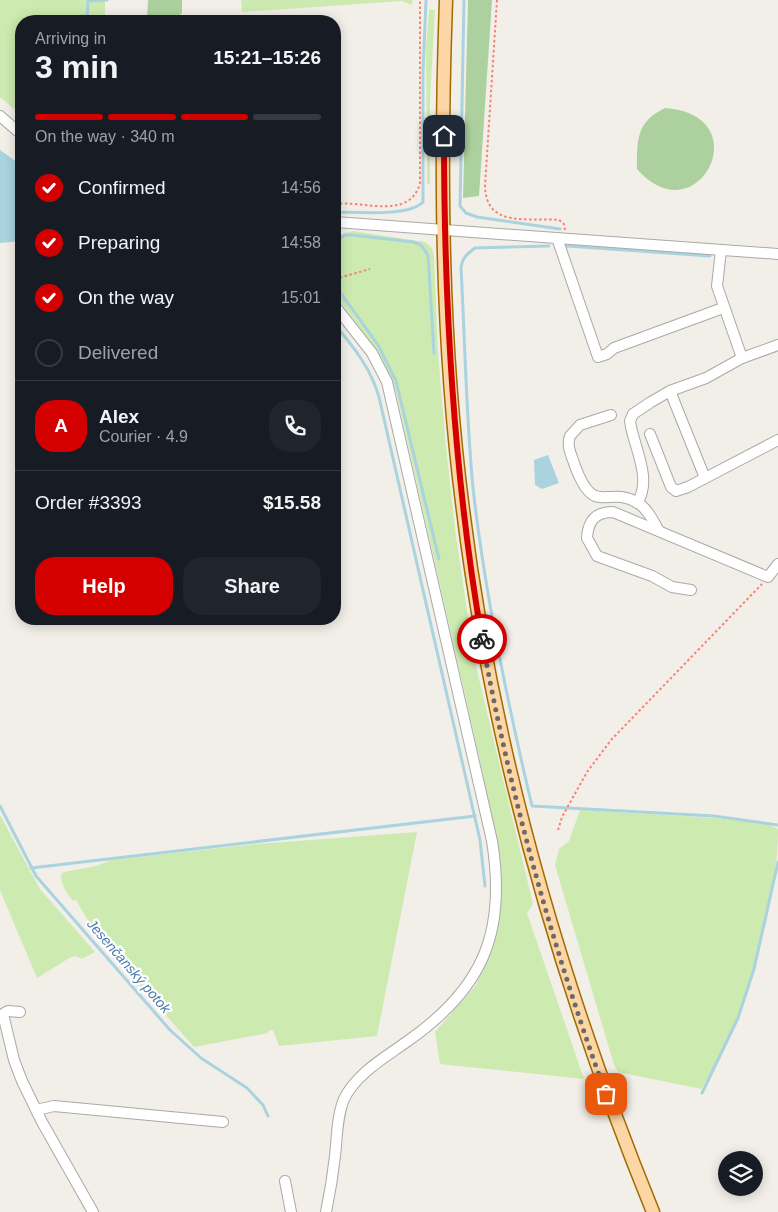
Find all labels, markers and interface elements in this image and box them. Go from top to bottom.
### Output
text: Arriving in [35,30,106,47]
text: 15:21–15:26 [213,47,321,68]
text: 3 min [35,49,119,85]
pin [423,115,465,157]
icon: home [430,122,458,150]
text: On the way · 340 m [35,128,175,145]
icon: check [35,174,63,202]
text: Confirmed [78,177,166,198]
text: 14:56 [281,179,321,196]
icon: check [35,229,63,257]
text: Preparing [78,232,160,253]
text: 14:58 [281,234,321,251]
icon: check [35,284,63,312]
text: On the way [78,287,174,308]
text: 15:01 [281,289,321,306]
text: Delivered [78,342,158,363]
button: phone [269,400,321,452]
text: Alex [99,406,139,427]
text: A [54,415,68,436]
text: Courier · 4.9 [99,428,188,445]
text: Order #3393 [35,492,142,513]
text: $15.58 [263,492,321,513]
button: Help [35,557,173,615]
button: Share [183,557,321,615]
courier [457,614,507,664]
icon: bike [468,625,496,653]
water label: Jesenčanský potok [83,915,175,1017]
pin [585,1073,627,1115]
icon: bag [592,1080,620,1108]
map controls [718,1151,763,1196]
button: layers [718,1151,763,1196]

